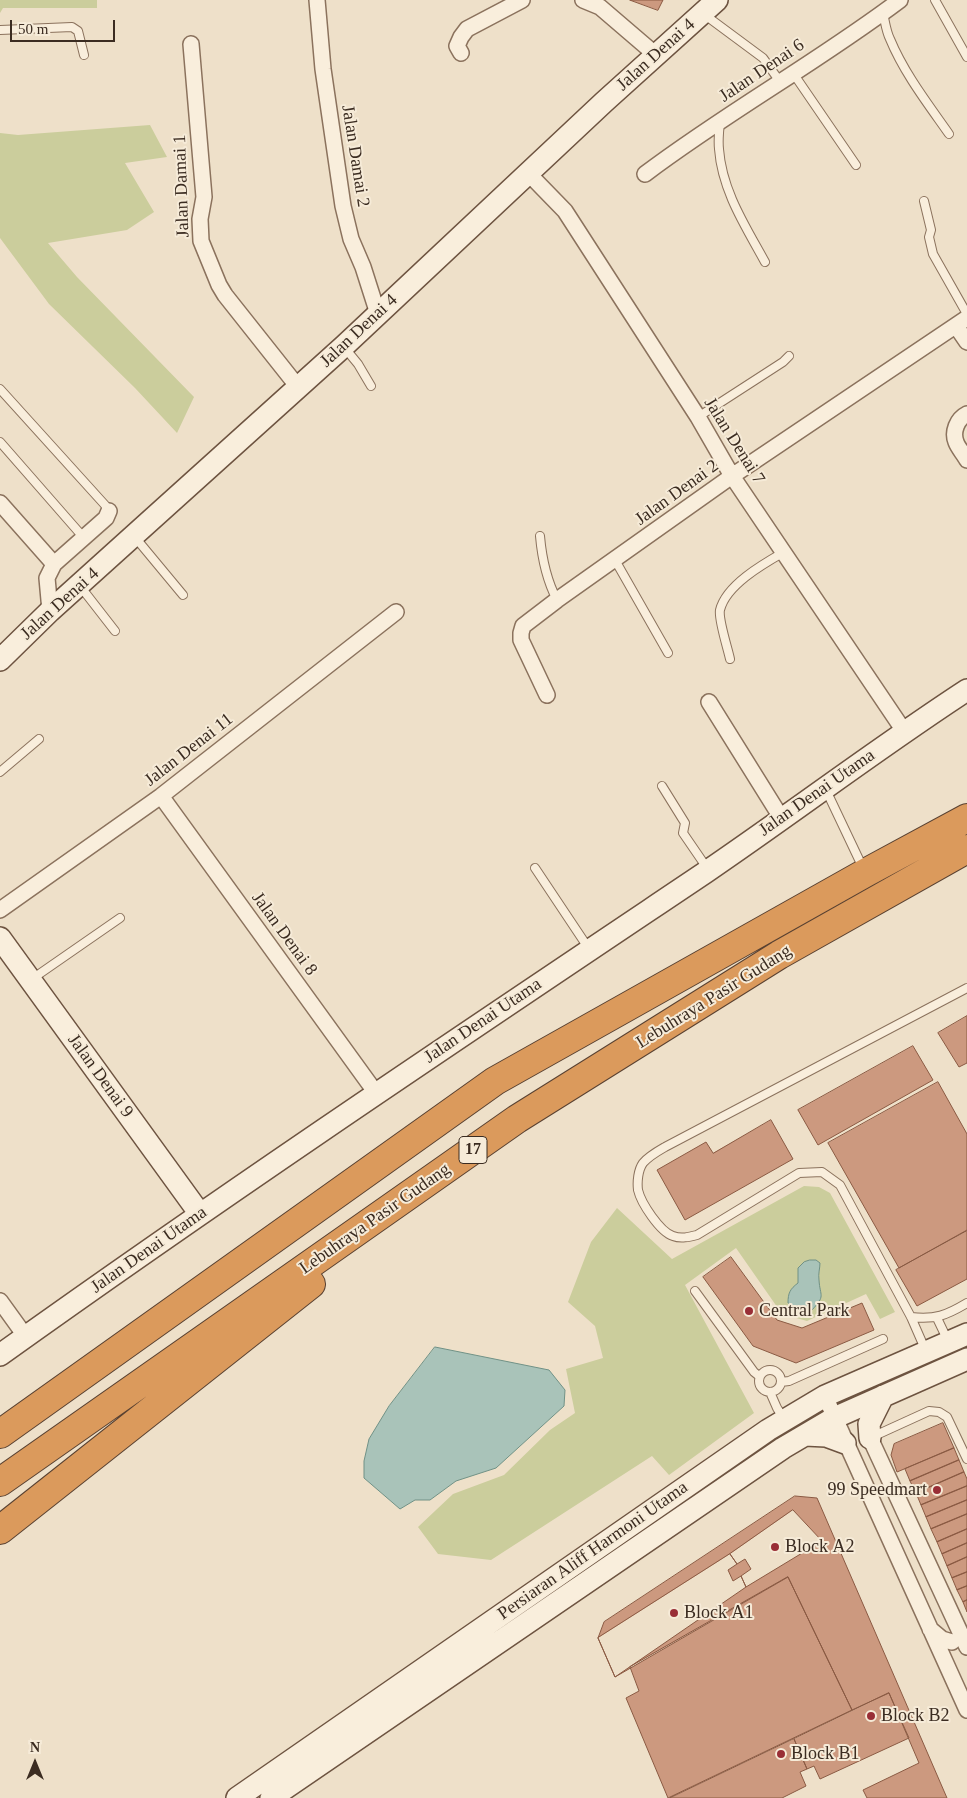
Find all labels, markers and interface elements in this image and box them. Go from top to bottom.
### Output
scale bar [12,10,118,42]
street label: Jalan Denai 4 [612,14,700,96]
text: 50 m [18,21,48,37]
street label: Jalan Denai 6 [715,35,809,107]
street label: Jalan Damai 2 [336,103,374,209]
street label: Jalan Damai 1 [169,134,195,238]
street label: Jalan Denai 4 [316,290,402,372]
street label: Jalan Denai 7 [699,394,769,488]
street label: Jalan Denai 2 [631,455,723,531]
street label: Jalan Denai 4 [16,563,104,645]
street label: Jalan Denai 11 [140,709,238,791]
street label: Jalan Denai Utama [755,745,879,841]
street label: Jalan Denai 8 [246,888,322,980]
street label: Lebuhraya Pasir Gudang [632,940,796,1054]
street label: Jalan Denai Utama [420,974,546,1068]
street label: Jalan Denai 9 [62,1030,138,1122]
road number: 17 [459,1136,487,1164]
street label: Lebuhraya Pasir Gudang [296,1159,454,1279]
street label: Jalan Denai Utama [87,1202,211,1298]
place label: Central Park [759,1300,849,1322]
marker: Central Park [743,1305,755,1317]
street label: Persiaran Aliff Harmoni Utama [494,1477,692,1625]
place label: 99 Speedmart [828,1479,927,1501]
marker: 99 Speedmart [931,1484,943,1496]
place label: Block A2 [785,1536,854,1558]
marker: Block A2 [769,1541,781,1553]
place label: Block A1 [684,1602,753,1624]
marker: Block A1 [668,1607,680,1619]
place label: Block B2 [881,1705,950,1727]
marker: Block B2 [865,1710,877,1722]
north arrow [10,1738,60,1788]
text: N [30,1740,40,1755]
place label: Block B1 [791,1743,860,1765]
marker: Block B1 [775,1748,787,1760]

